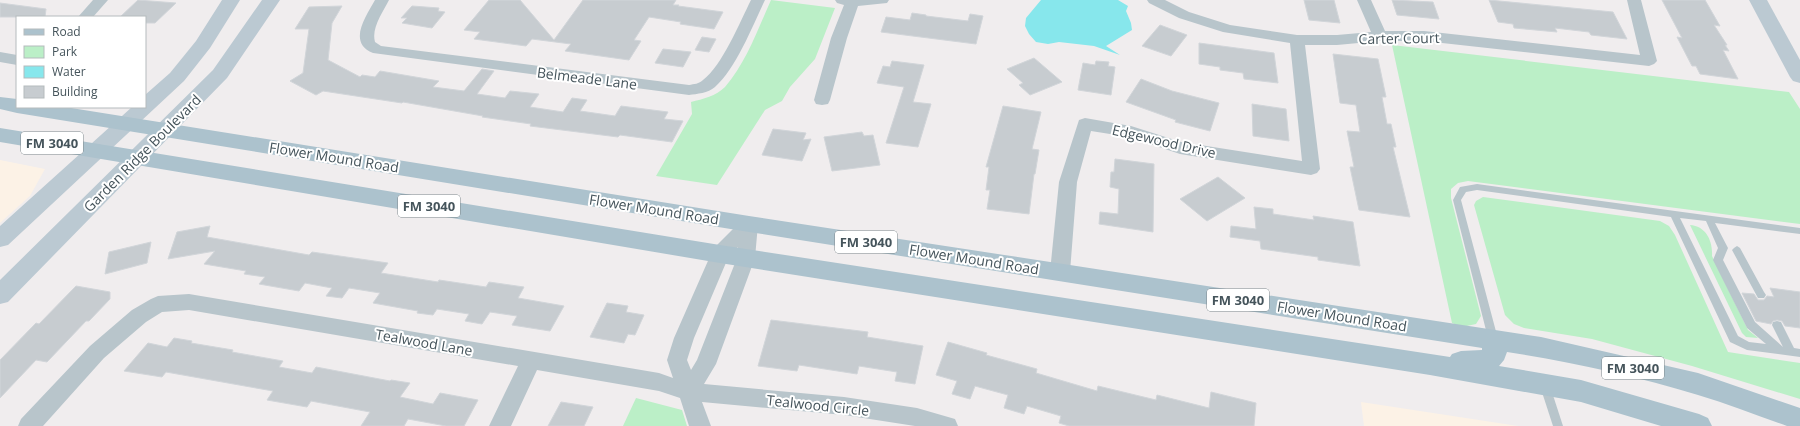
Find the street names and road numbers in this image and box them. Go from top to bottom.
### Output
street label: Carter Court [1358,28,1440,48]
street label: Belmeade Lane [536,62,638,94]
street label: Garden Ridge Boulevard [79,90,205,216]
street label: Edgewood Drive [1110,120,1218,162]
road number: FM 3040 [21,132,83,154]
street label: Flower Mound Road [268,137,400,177]
street label: Flower Mound Road [588,189,720,229]
road number: FM 3040 [398,195,460,217]
road number: FM 3040 [835,231,897,253]
street label: Flower Mound Road [908,239,1040,279]
road number: FM 3040 [1207,289,1269,311]
street label: Flower Mound Road [1276,296,1408,336]
street label: Tealwood Lane [374,324,474,360]
road number: FM 3040 [1602,357,1664,379]
street label: Tealwood Circle [766,390,870,420]

